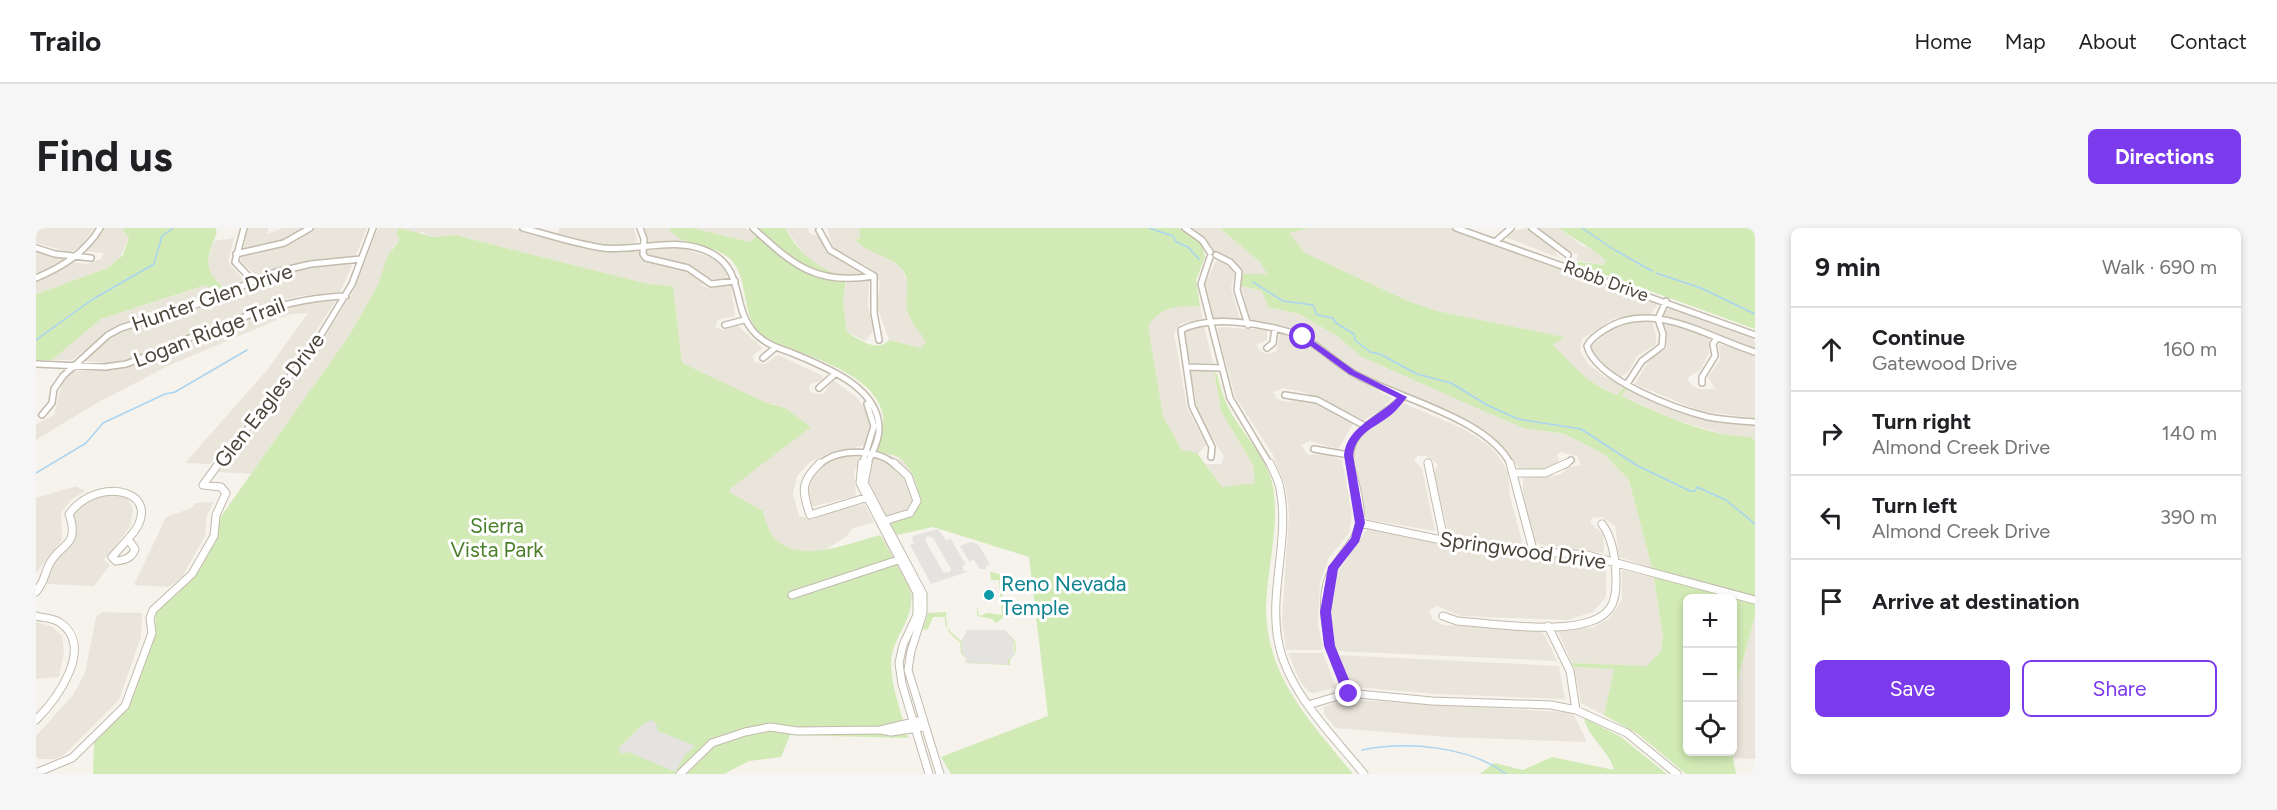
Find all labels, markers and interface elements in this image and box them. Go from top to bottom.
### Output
text: Trailo [30,24,101,58]
text: Home [1915,29,1972,54]
text: Map [2005,29,2046,54]
text: About [2079,29,2137,54]
text: Contact [2170,29,2247,54]
button: Directions [2088,129,2241,184]
text: Find us [36,131,173,182]
text: 9 min [1815,251,1881,283]
street label: Robb Drive [1560,255,1652,307]
text: Walk · 690 m [2102,255,2217,279]
street label: Hunter Glen Drive [128,258,296,336]
street label: Logan Ridge Trail [130,292,288,372]
route start [1289,323,1315,349]
text: Continue [1872,324,1965,351]
street label: Glen Eagles Drive [209,328,329,472]
icon: ahead [1815,333,1848,366]
text: 160 m [2163,337,2217,361]
text: Gatewood Drive [1872,351,2017,375]
text: Turn right [1872,408,1971,435]
icon: right [1815,417,1848,450]
text: 140 m [2162,421,2217,445]
text: Almond Creek Drive [1872,435,2050,459]
text: Turn left [1872,492,1958,519]
icon: left [1815,501,1848,534]
text: 390 m [2160,505,2217,529]
park label: Sierra Vista Park [451,513,544,562]
text: Almond Creek Drive [1872,519,2050,543]
street label: Springwood Drive [1438,526,1608,574]
place label: Reno Nevada Temple [1001,571,1127,620]
icon: arrive [1815,585,1848,618]
marker: Reno Nevada Temple [982,588,996,602]
text: Arrive at destination [1872,588,2080,615]
map controls [1683,594,1737,756]
button: + [1683,594,1737,648]
button: − [1683,648,1737,702]
button: Save [1815,660,2010,717]
button: Share [2022,660,2217,717]
route end [1335,680,1361,706]
button: locate [1683,702,1737,756]

